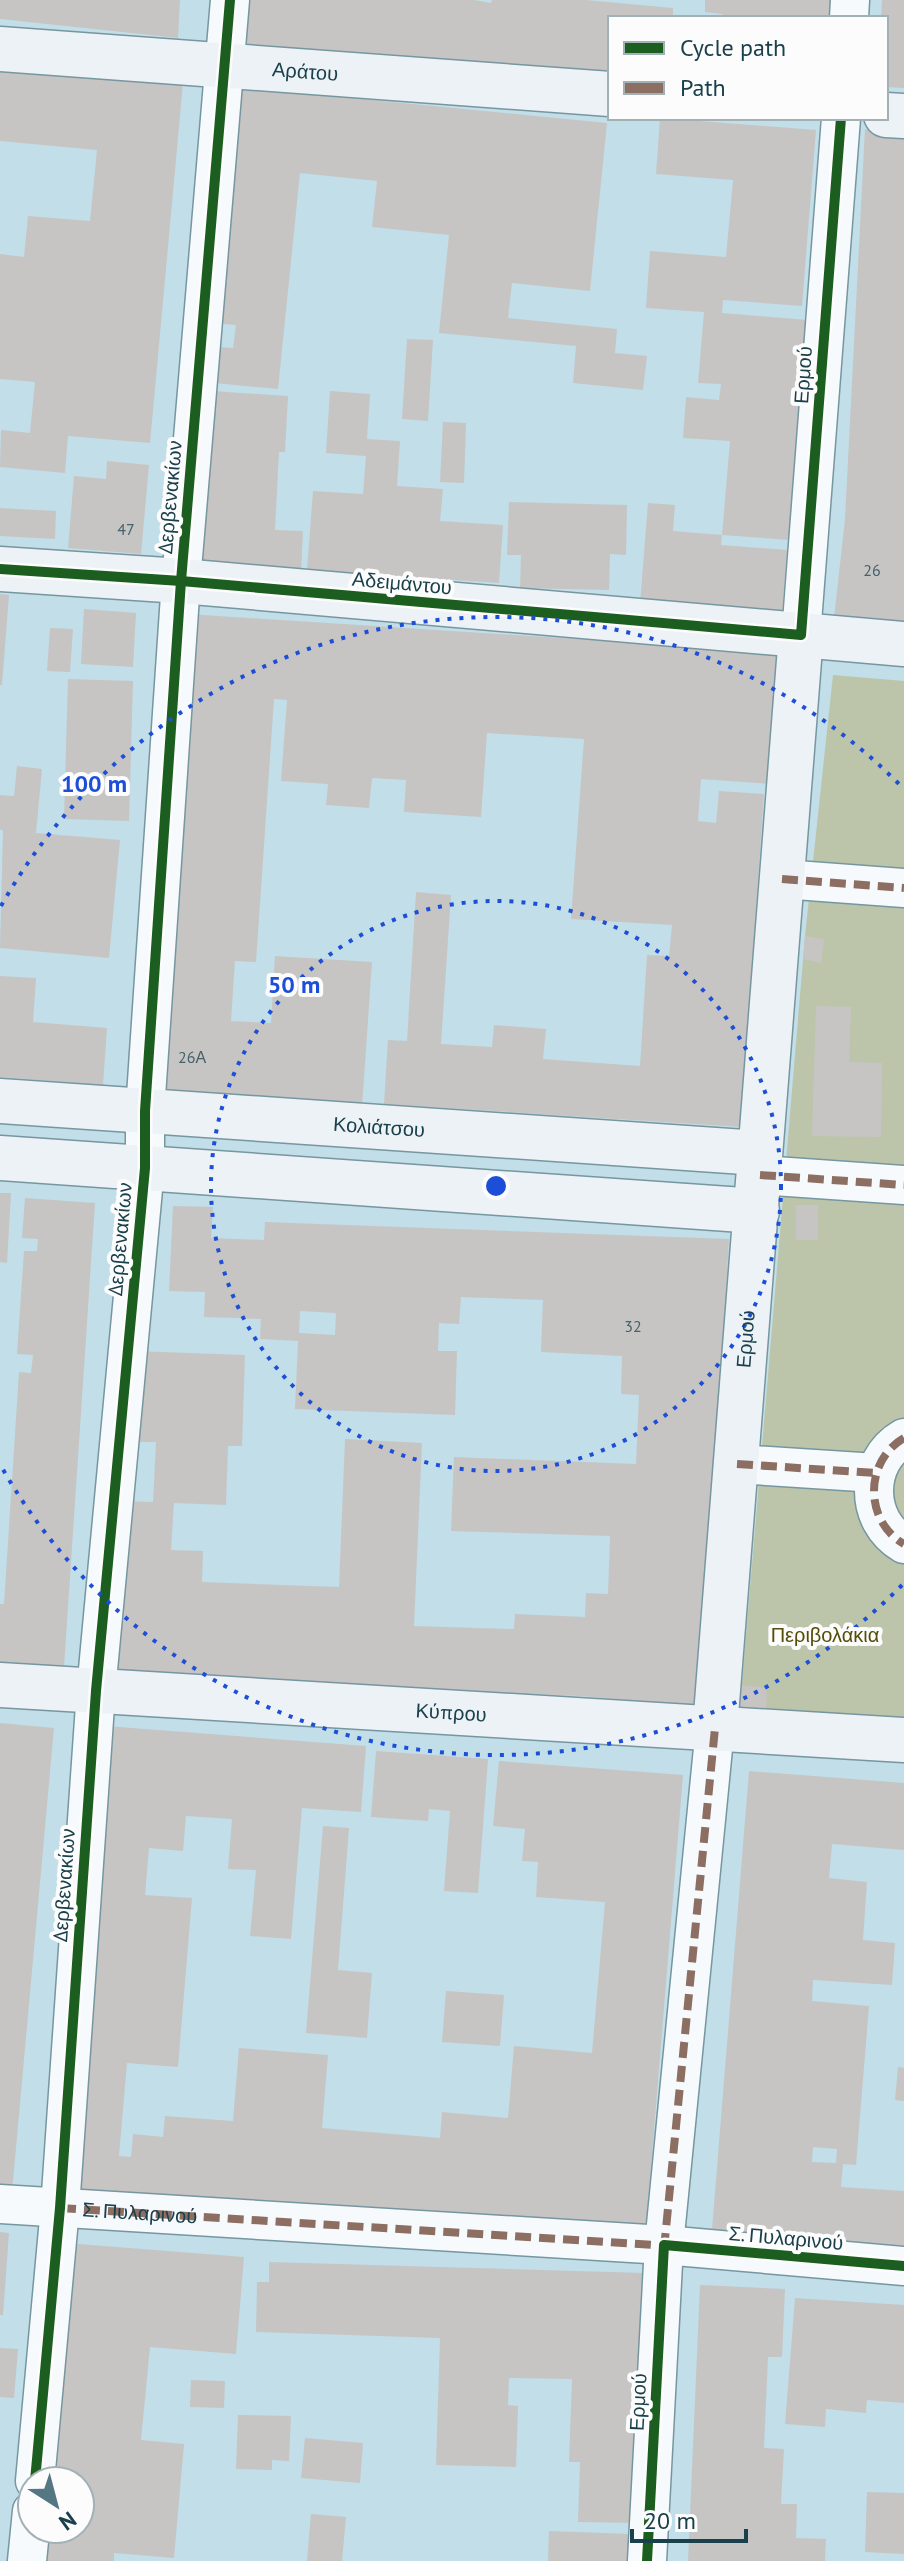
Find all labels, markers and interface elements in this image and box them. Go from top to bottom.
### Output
legend [608,16,888,120]
text: Cycle path [680,32,786,63]
street label: Αράτου [271,56,339,87]
text: Path [680,72,726,103]
street label: Ερμού [788,345,818,405]
street label: Δερβενακίων [152,439,188,555]
house number: 47 [117,519,135,539]
house number: 26 [863,560,881,580]
street label: Αδειμάντου [351,566,453,600]
text: 100 m [61,768,127,799]
text: 50 m [268,969,320,1000]
house number: 26Α [178,1047,206,1067]
street label: Κολιάτσου [332,1111,426,1143]
centre of rings [482,1172,510,1200]
street label: Δερβενακίων [102,1181,138,1297]
street label: Ερμού [730,1309,761,1369]
house number: 32 [624,1316,642,1336]
park label: Περιβολάκια [771,1622,879,1648]
street label: Κύπρου [415,1697,487,1728]
street label: Δερβενακίων [47,1827,81,1943]
street label: Σ. Πυλαρινού [82,2196,198,2230]
street label: Σ. Πυλαρινού [728,2220,844,2256]
street label: Ερμού [624,2372,652,2432]
north arrow [16,2465,96,2545]
scale bar [632,2493,746,2543]
text: 20 m [644,2505,696,2536]
text: N [54,2506,82,2537]

